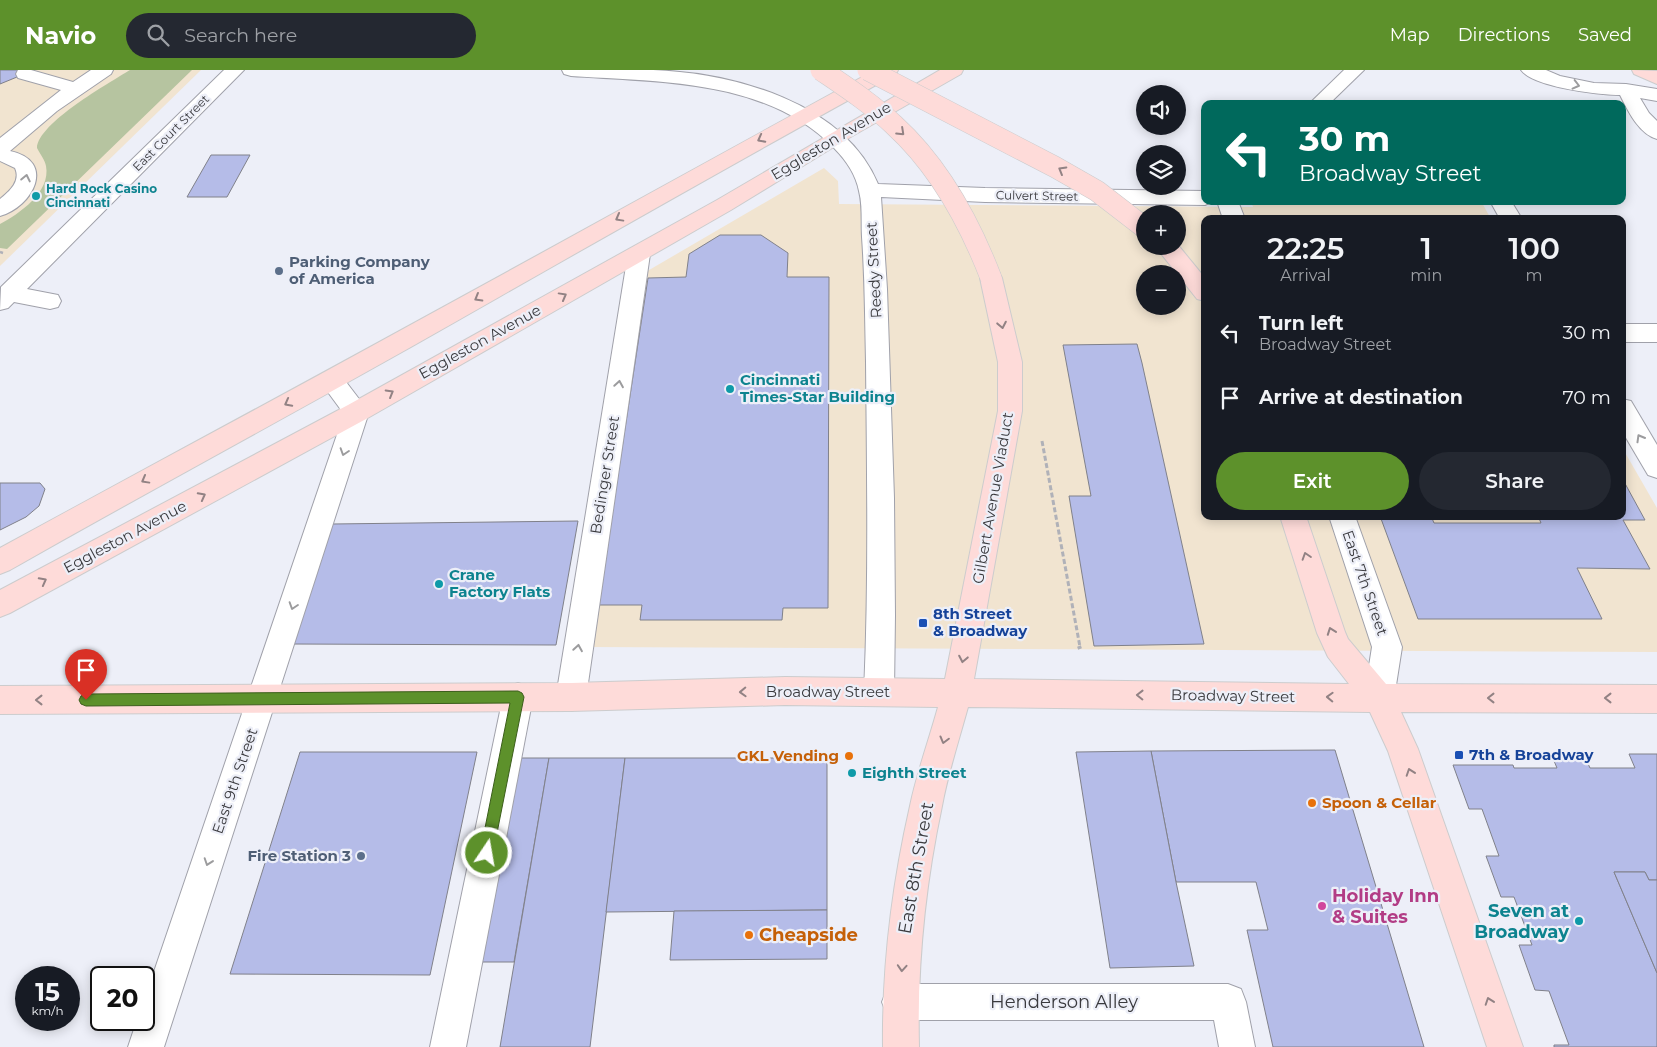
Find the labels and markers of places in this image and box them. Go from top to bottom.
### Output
place label: Hard Rock Casino Cincinnati [46,181,157,210]
marker: Hard Rock Casino Cincinnati [30,190,42,202]
place label: Parking Company of America [289,252,431,288]
marker: Parking Company of America [273,265,285,277]
place label: Cincinnati Times-Star Building [740,370,895,406]
marker: Cincinnati Times-Star Building [724,383,736,395]
place label: Crane Factory Flats [449,565,550,601]
marker: Crane Factory Flats [433,578,445,590]
place label: 8th Street & Broadway [933,604,1028,640]
marker: 8th Street & Broadway [917,617,929,629]
pin [65,649,107,700]
place label: 7th & Broadway [1469,745,1595,764]
place label: GKL Vending [737,746,839,765]
marker: 7th & Broadway [1453,749,1465,761]
marker: GKL Vending [843,750,855,762]
place label: Eighth Street [862,763,967,782]
marker: Eighth Street [846,767,858,779]
place label: Spoon & Cellar [1322,793,1437,812]
marker: Spoon & Cellar [1306,797,1318,809]
place label: Fire Station 3 [247,846,351,865]
marker: Fire Station 3 [355,850,367,862]
place label: Holiday Inn & Suites [1332,885,1439,928]
marker: Holiday Inn & Suites [1316,900,1328,912]
place label: Seven at Broadway [1474,900,1569,943]
marker: Seven at Broadway [1573,915,1585,927]
place label: Cheapside [759,924,858,946]
marker: Cheapside [743,929,755,941]

